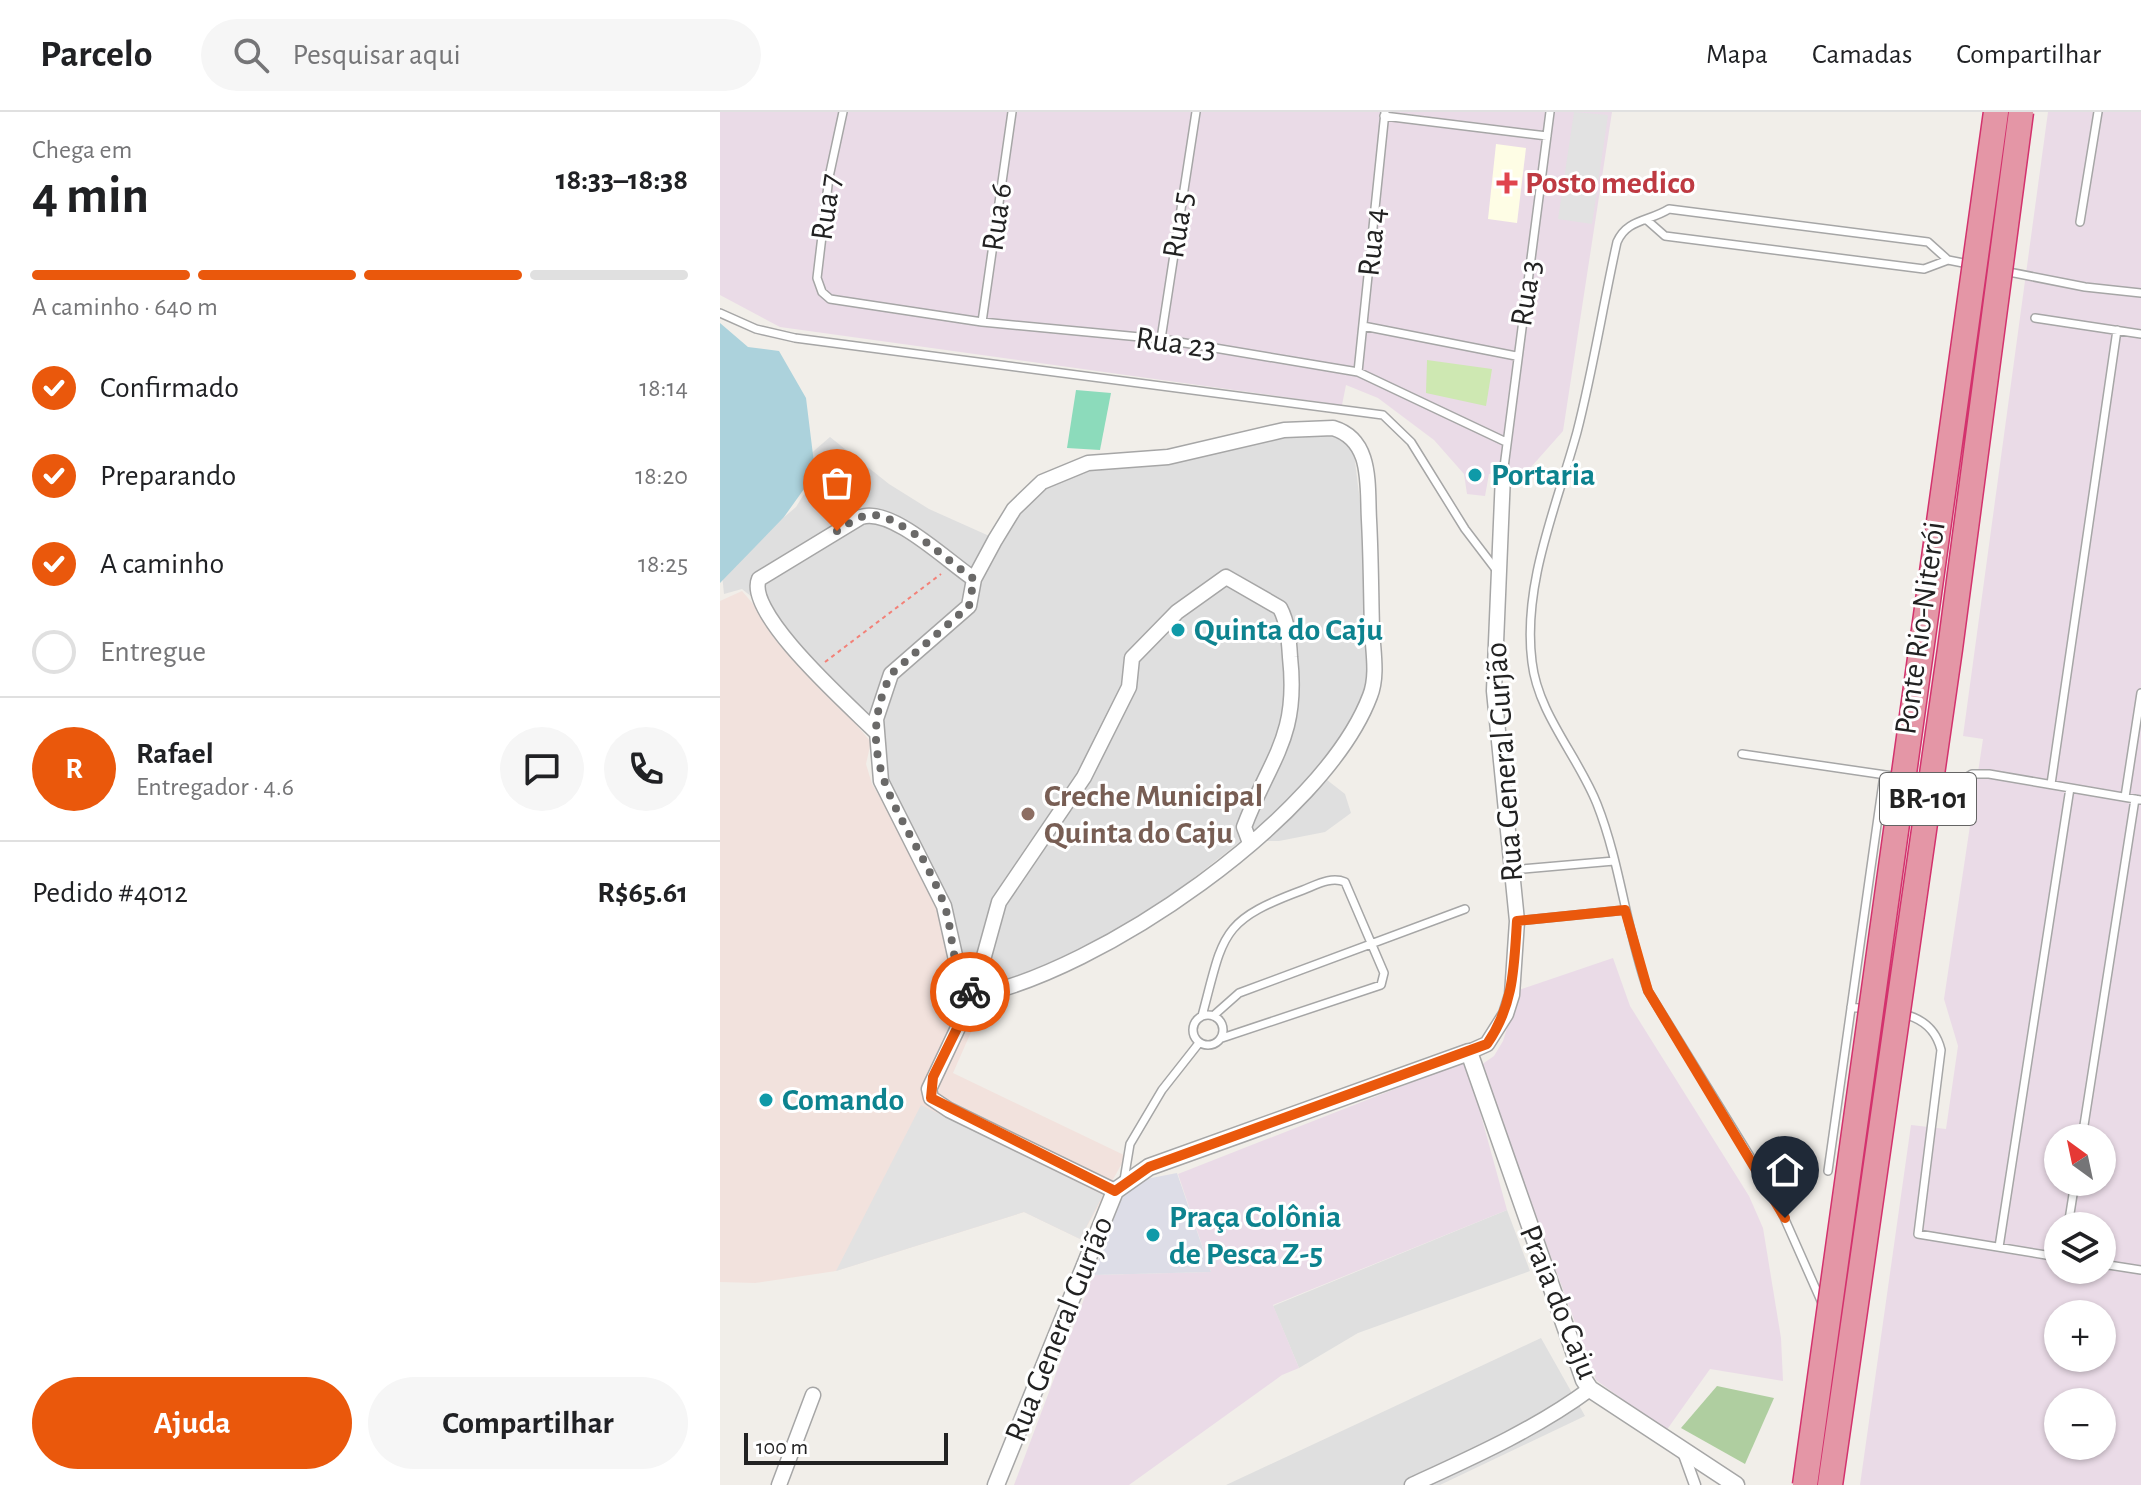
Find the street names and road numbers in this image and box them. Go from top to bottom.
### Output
street label: Rua 7 [806,172,846,242]
street label: Rua 6 [976,181,1018,253]
street label: Rua 5 [1157,189,1199,261]
street label: Rua 4 [1352,206,1392,278]
street label: Rua 3 [1505,258,1547,328]
street label: Rua 23 [1134,322,1218,364]
street label: Ponte Rio-Niterói [1889,519,1951,737]
street label: Rua General Gurjão [1480,641,1528,883]
road number: BR-101 [1880,773,1976,825]
street label: Rua General Gurjão [999,1212,1119,1446]
street label: Praia do Caju [1514,1221,1604,1383]

